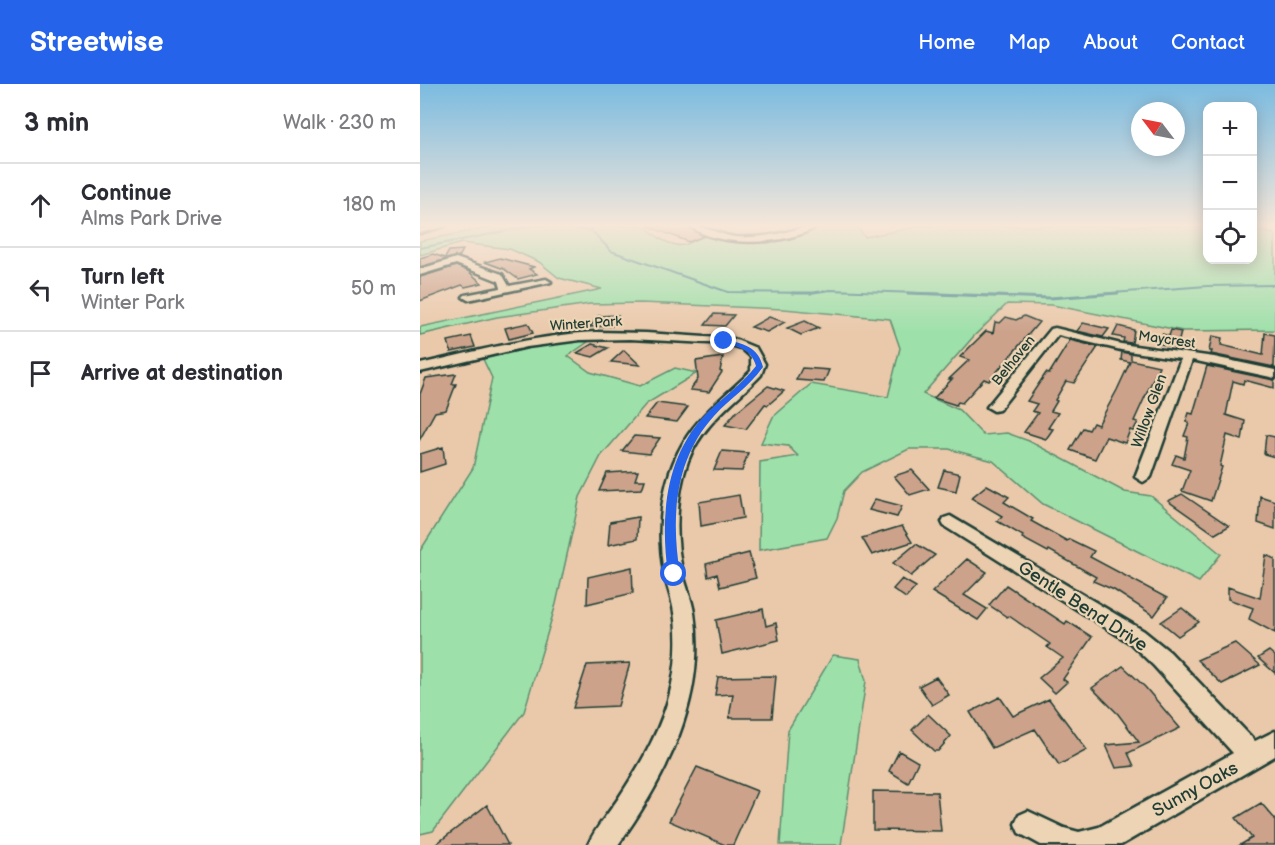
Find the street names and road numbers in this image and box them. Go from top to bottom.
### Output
street label: Winter Park [549,312,623,335]
street label: Maycrest [1137,327,1197,352]
street label: Belhaven [988,332,1039,389]
street label: Willow Glen [1127,372,1172,451]
street label: Gentle Bend Drive [1014,557,1152,656]
street label: Sunny Oaks [1149,757,1242,822]

